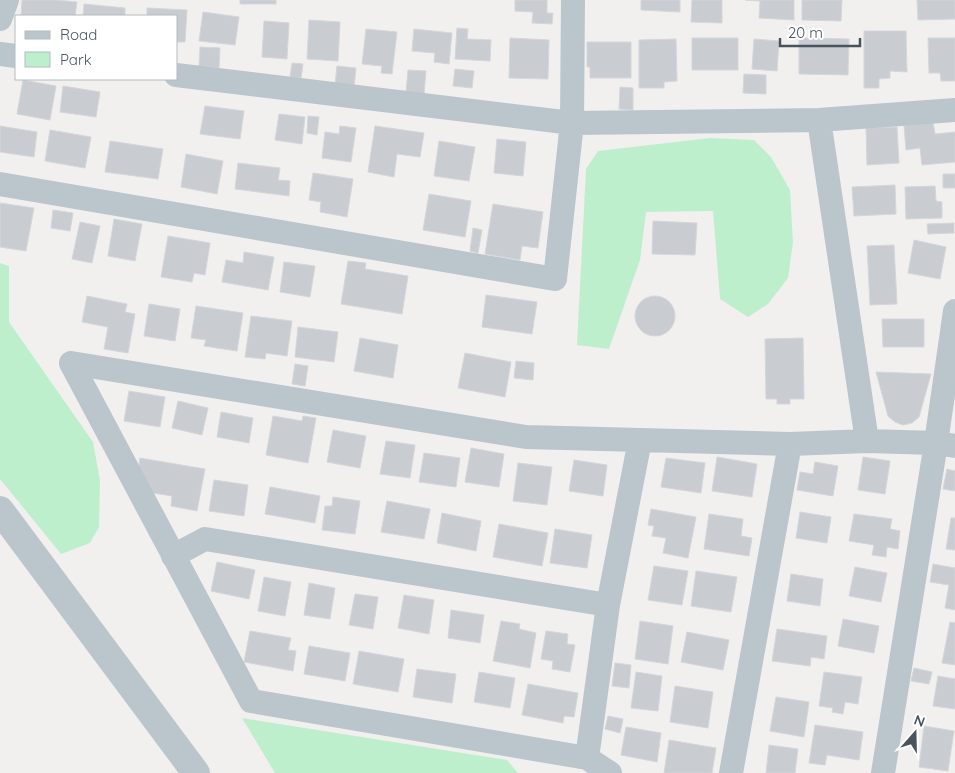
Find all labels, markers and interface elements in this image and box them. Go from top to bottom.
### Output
legend [15,15,178,80]
scale bar [780,15,860,47]
text: 20 m [788,23,823,42]
text: Road [60,25,97,44]
text: Park [60,50,92,69]
north arrow [890,708,940,758]
text: N [912,711,927,731]

